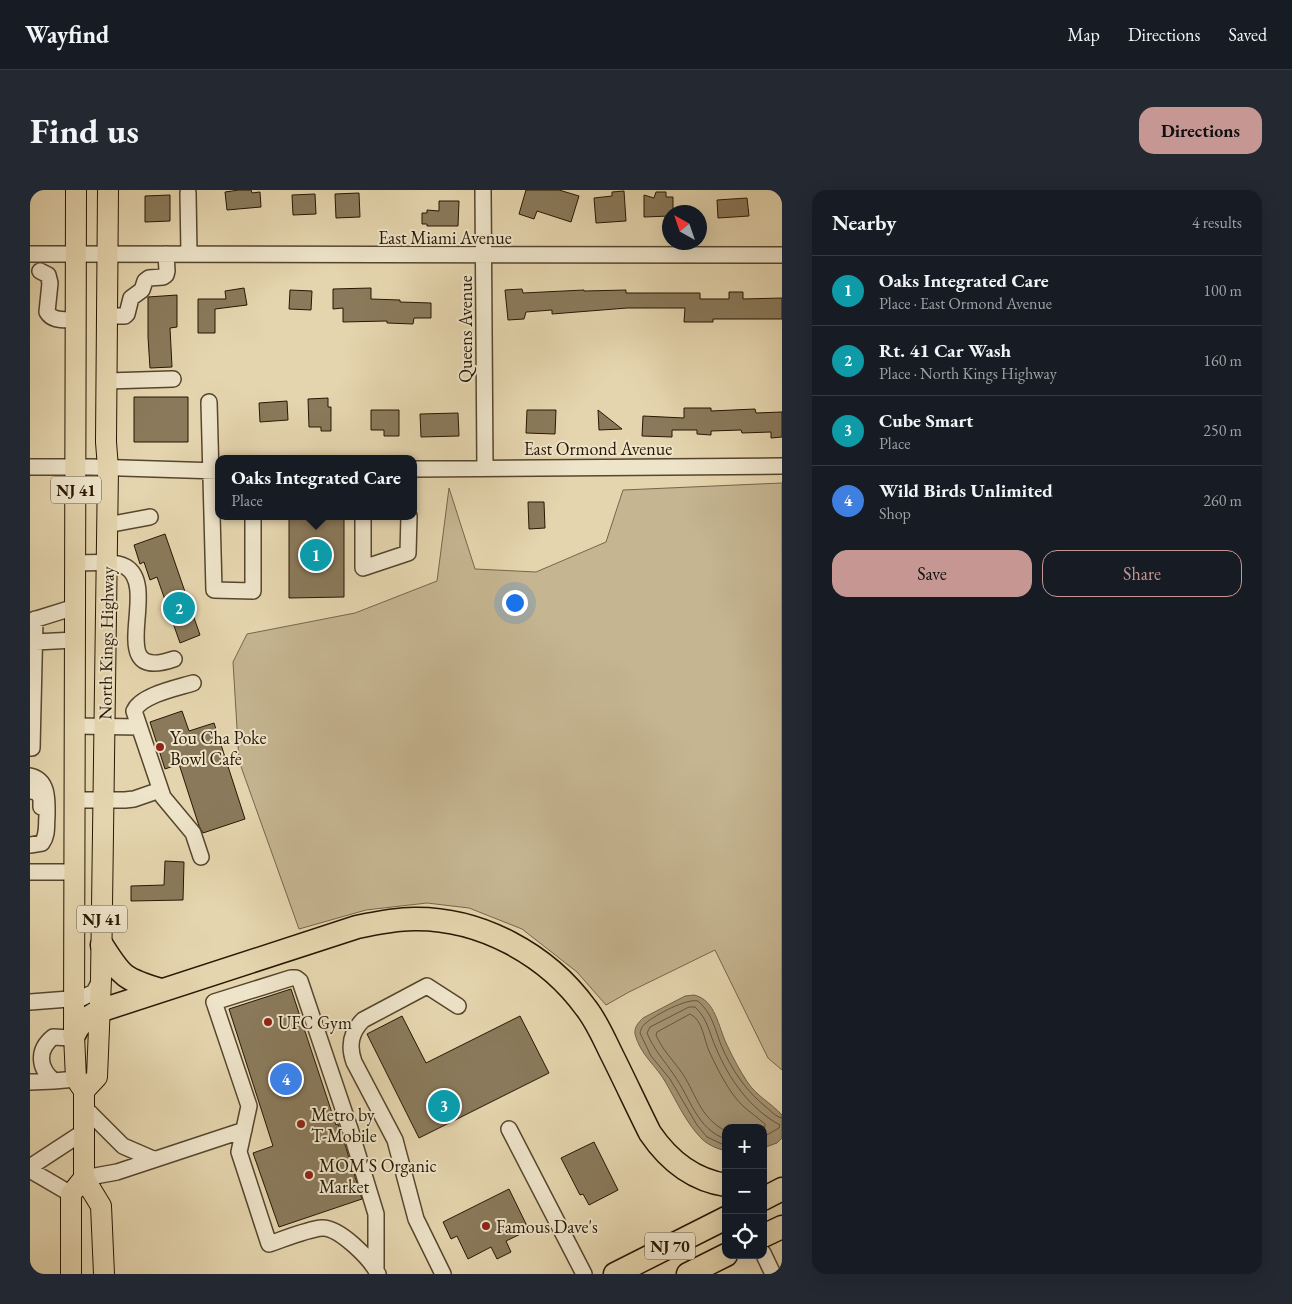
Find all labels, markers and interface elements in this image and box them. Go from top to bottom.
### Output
text: Wayfind [25,19,109,50]
text: Map [1068,23,1100,46]
text: Directions [1128,23,1200,46]
text: Saved [1228,23,1267,46]
button: Directions [1139,107,1262,154]
text: Find us [30,108,139,153]
north arrow [662,205,707,250]
text: Nearby [832,209,896,236]
text: 4 results [1192,212,1242,233]
street label: East Miami Avenue [378,226,512,249]
text: Oaks Integrated Care [879,268,1049,293]
street label: Queens Avenue [454,275,477,383]
text: 1 [844,280,852,301]
text: 100 m [1203,280,1242,301]
text: Place · East Ormond Avenue [879,293,1052,314]
text: Rt. 41 Car Wash [879,338,1011,363]
text: 2 [844,350,852,371]
text: 160 m [1203,350,1242,371]
text: Place · North Kings Highway [879,363,1057,384]
text: Cube Smart [879,408,973,433]
text: 3 [844,420,852,441]
text: 250 m [1203,420,1242,441]
text: Place [879,433,911,454]
street label: East Ormond Avenue [524,437,672,460]
popup [215,455,417,520]
text: Oaks Integrated Care [231,465,401,490]
road number: NJ 41 [51,476,101,504]
text: Wild Birds Unlimited [879,478,1053,503]
text: Place [231,490,263,511]
text: 4 [844,490,852,511]
text: 260 m [1203,490,1242,511]
text: Shop [879,503,911,524]
pin: 1 [300,536,332,574]
button: Save [832,550,1032,597]
button: Share [1042,550,1242,597]
street label: North Kings Highway [93,566,119,720]
pin: 2 [163,589,195,627]
your location [502,590,528,616]
place label: You Cha Poke Bowl Cafe [170,726,267,770]
marker: You Cha Poke Bowl Cafe [154,741,166,753]
road number: NJ 41 [77,906,127,932]
place label: UFC Gym [278,1011,352,1034]
marker: UFC Gym [262,1016,274,1028]
pin: 4 [270,1060,302,1098]
pin: 3 [428,1087,460,1125]
place label: Metro by T-Mobile [311,1103,377,1147]
marker: Metro by T-Mobile [295,1118,307,1130]
map controls [722,1124,767,1259]
button: + [722,1124,767,1169]
place label: MOM'S Organic Market [319,1154,437,1198]
marker: MOM'S Organic Market [303,1169,315,1181]
button: − [722,1169,767,1214]
button: locate [722,1214,767,1259]
place label: Famous Dave's [496,1215,598,1238]
marker: Famous Dave's [480,1220,492,1232]
road number: NJ 70 [645,1232,695,1260]

